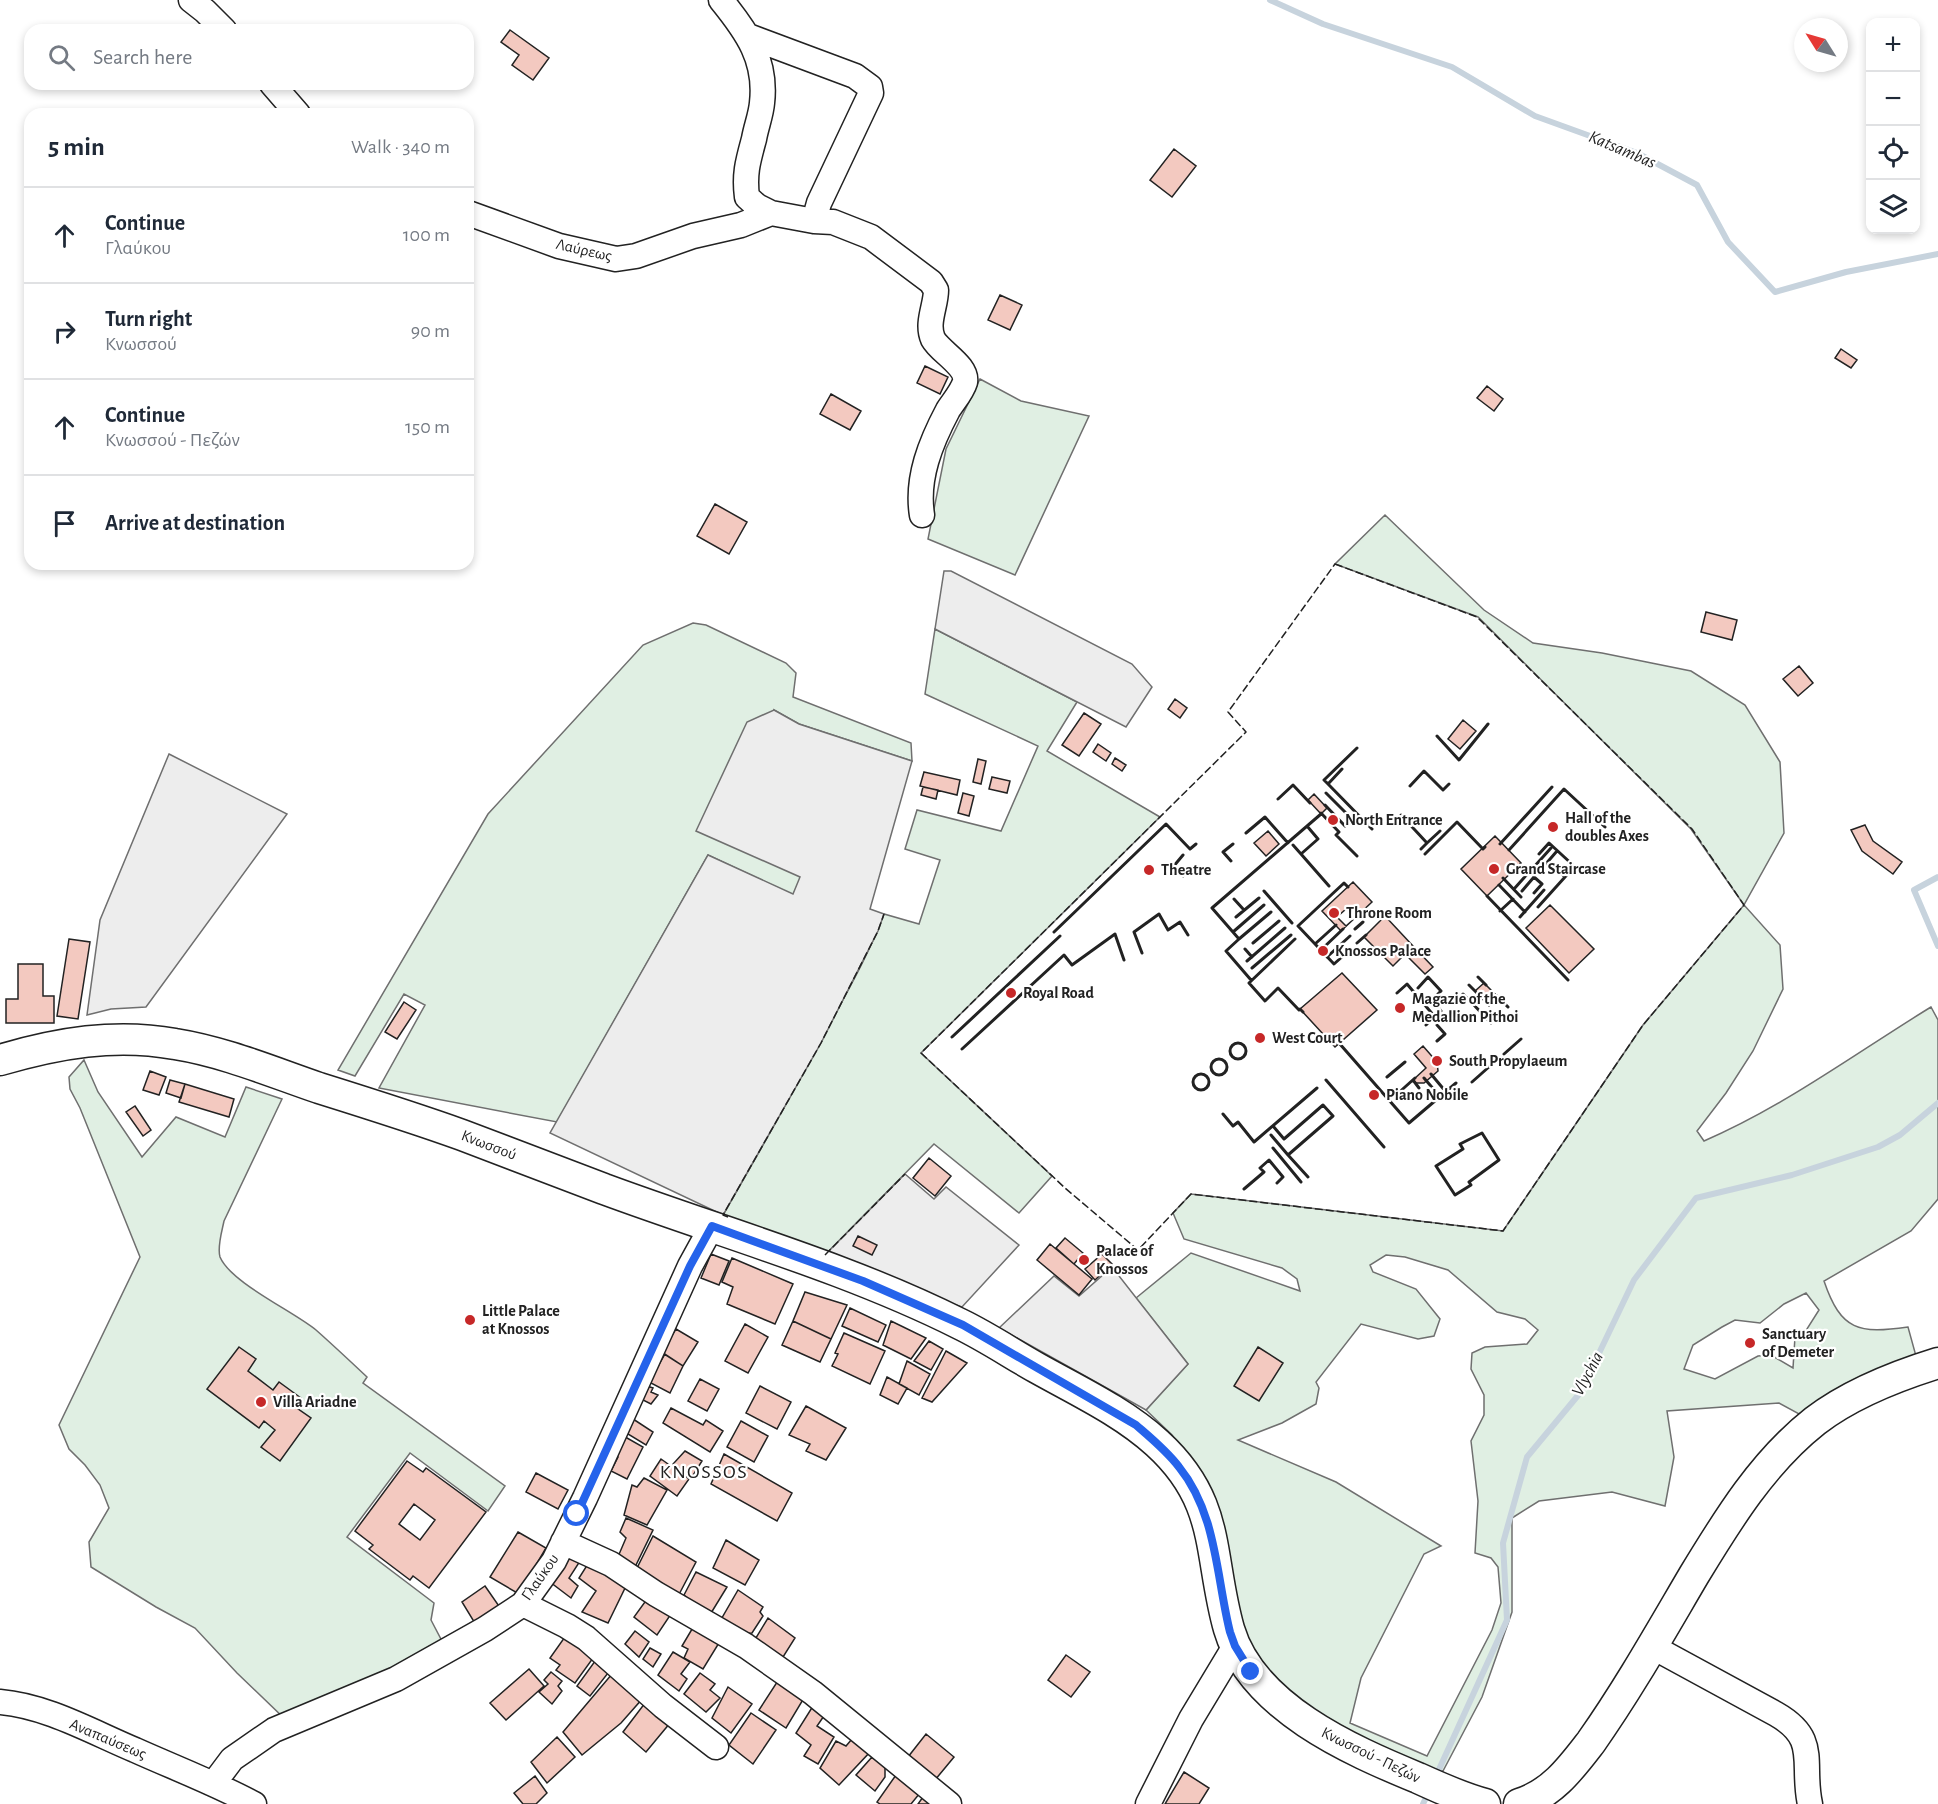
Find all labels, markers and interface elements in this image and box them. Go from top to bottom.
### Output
north arrow [1794,18,1848,72]
map controls [1866,18,1920,234]
button: + [1866,18,1920,72]
search box [24,24,474,90]
icon: search [45,41,78,74]
text: Search here [93,46,192,68]
button: − [1866,72,1920,126]
button: locate [1866,126,1920,180]
water label: Katsambas [1586,128,1658,172]
text: 5 min [48,134,105,160]
text: Walk · 340 m [351,137,450,157]
button: layers [1866,180,1920,234]
text: Continue [105,212,185,234]
icon: ahead [48,219,81,252]
text: 100 m [403,225,450,245]
street label: Λαύρεως [554,236,613,265]
text: Γλαύκου [105,238,171,258]
text: Turn right [105,308,192,330]
icon: right [48,315,81,348]
text: 90 m [411,321,450,341]
text: Κνωσσού [105,334,177,354]
text: Continue [105,404,185,426]
icon: ahead [48,411,81,444]
text: 150 m [405,417,450,437]
text: Κνωσσού - Πεζών [105,430,240,450]
icon: arrive [48,507,81,540]
text: Arrive at destination [105,512,285,534]
place label: Hall of the doubles Axes [1565,810,1649,844]
place label: North Entrance [1345,812,1443,828]
marker: North Entrance [1326,813,1340,827]
marker: Hall of the doubles Axes [1546,820,1560,834]
place label: Grand Staircase [1506,861,1606,877]
place label: Theatre [1161,862,1212,878]
marker: Grand Staircase [1487,862,1501,876]
marker: Theatre [1142,863,1156,877]
place label: Throne Room [1346,905,1432,921]
marker: Throne Room [1327,906,1341,920]
place label: Knossos Palace [1335,943,1432,959]
marker: Knossos Palace [1316,944,1330,958]
place label: Royal Road [1023,985,1094,1002]
marker: Royal Road [1004,986,1018,1000]
place label: Magazie of the Medallion Pithoi [1412,991,1518,1025]
marker: Magazie of the Medallion Pithoi [1393,1001,1407,1015]
place label: West Court [1272,1030,1343,1046]
marker: West Court [1253,1031,1267,1045]
place label: South Propylaeum [1449,1053,1567,1070]
marker: South Propylaeum [1430,1054,1444,1068]
place label: Piano Nobile [1386,1087,1469,1103]
marker: Piano Nobile [1367,1088,1381,1102]
street label: Κνωσσού [459,1127,519,1163]
place label: Palace of Knossos [1096,1243,1155,1277]
marker: Palace of Knossos [1077,1253,1091,1267]
place label: Little Palace at Knossos [482,1303,560,1337]
marker: Little Palace at Knossos [463,1313,477,1327]
place label: Sanctuary of Demeter [1762,1326,1835,1360]
marker: Sanctuary of Demeter [1743,1336,1757,1350]
water label: Vlychia [1569,1349,1607,1399]
place label: Villa Ariadne [273,1394,357,1410]
marker: Villa Ariadne [254,1395,268,1409]
district label: KNOSSOS [660,1462,748,1482]
route start [563,1500,589,1526]
street label: Γλαύκου [518,1551,562,1603]
route end [1237,1658,1263,1684]
street label: Αναπαύσεως [67,1716,149,1763]
street label: Κνωσσού - Πεζών [1319,1724,1423,1786]

